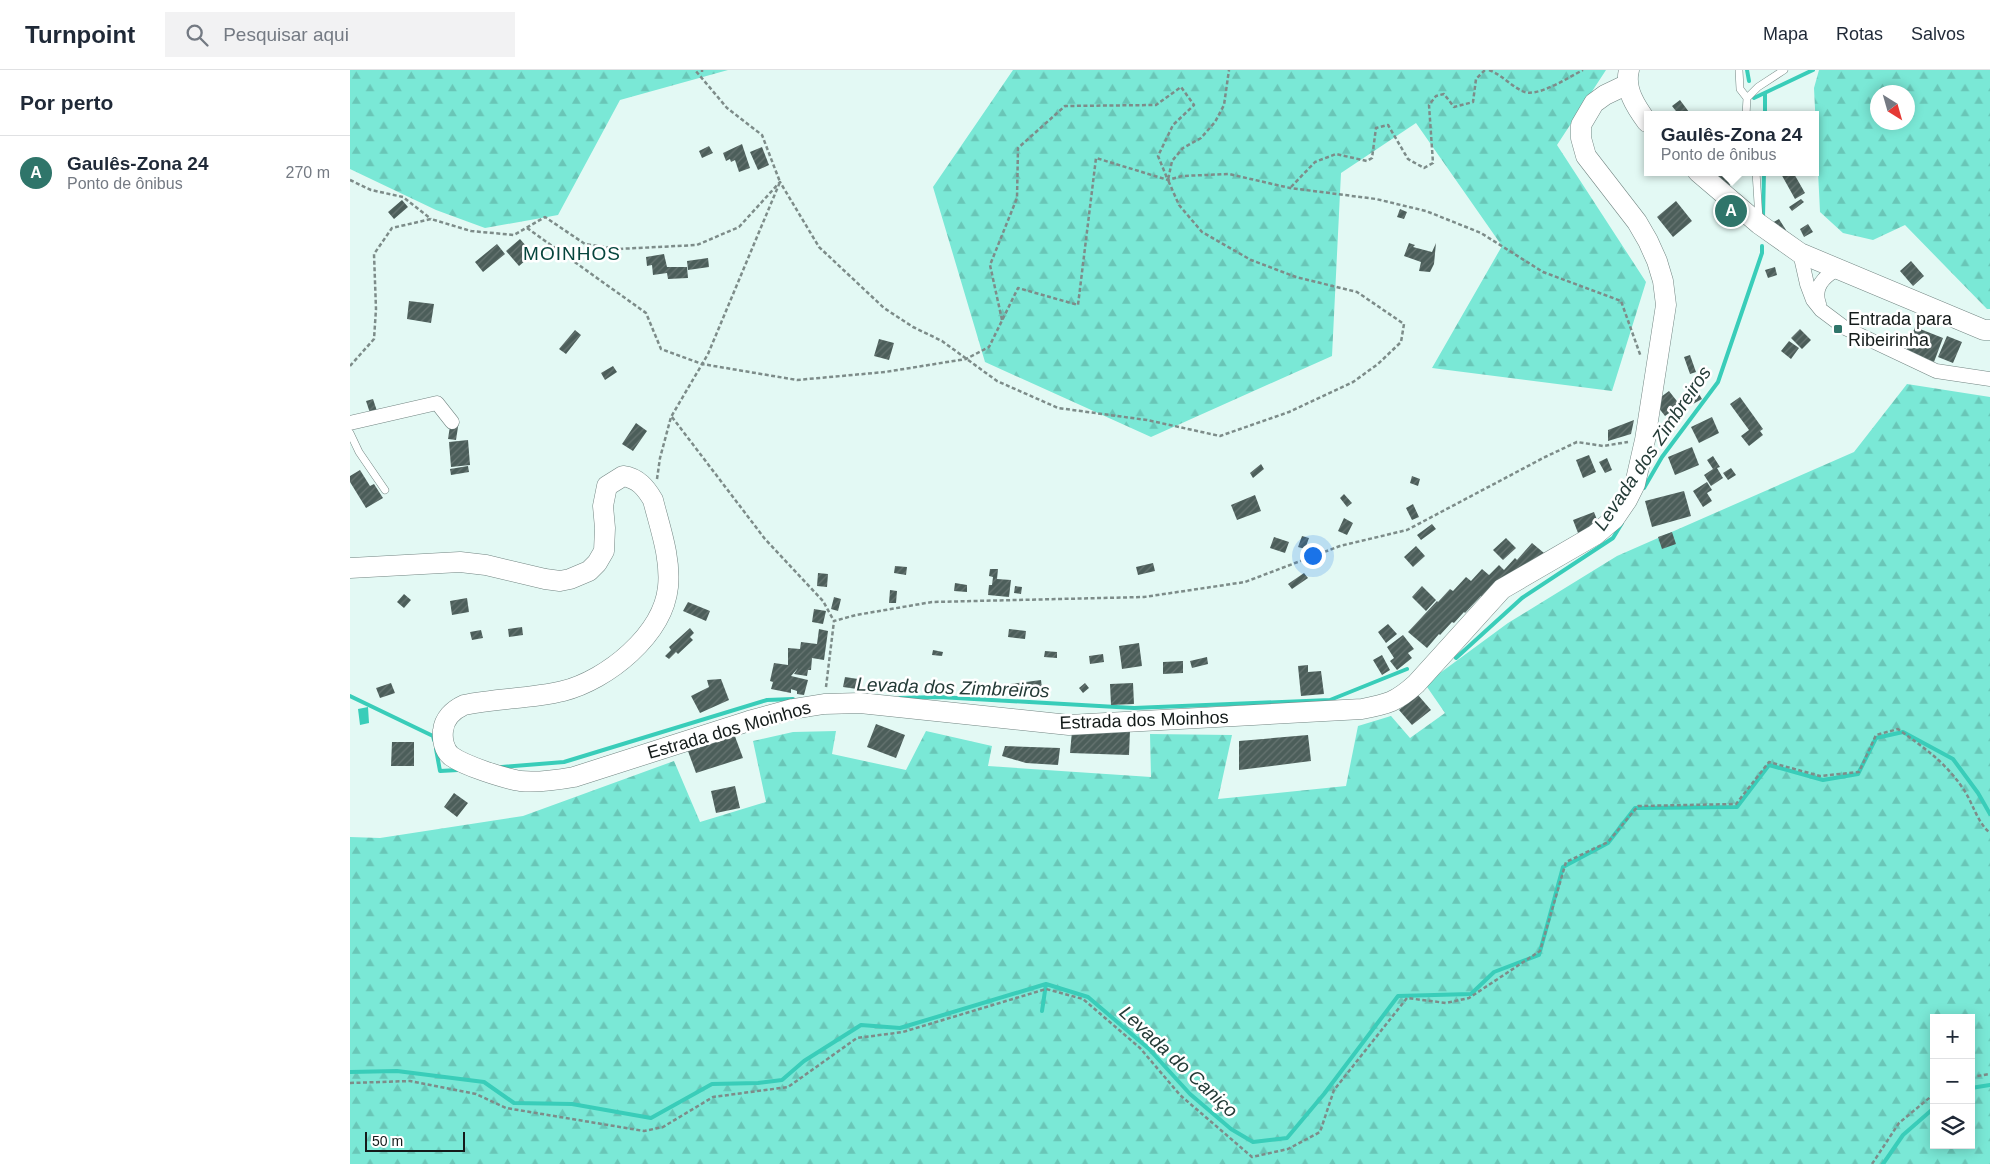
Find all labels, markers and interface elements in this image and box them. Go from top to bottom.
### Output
search box [165,12,515,57]
text: Turnpoint [25,21,135,48]
icon: search [183,21,211,49]
text: Pesquisar aqui [223,24,349,45]
text: Mapa [1763,24,1808,44]
text: Rotas [1836,24,1883,44]
text: Salvos [1911,24,1965,44]
north arrow [1870,85,1915,130]
text: Por perto [20,91,113,114]
popup [1644,111,1819,176]
text: Gaulês-Zona 24 [1661,124,1802,145]
text: Ponto de ônibus [1661,146,1776,163]
text: Gaulês-Zona 24 [67,153,209,174]
text: A [30,164,42,181]
text: 270 m [286,164,330,181]
text: Ponto de ônibus [67,175,183,192]
pin: A [1715,192,1747,230]
district label: MOINHOS [523,243,621,264]
place label: Entrada para Ribeirinha [1848,309,1953,350]
marker: Entrada para Ribeirinha [1832,323,1844,335]
water label: Levada dos Zimbreiros [1590,362,1715,534]
your location [1300,543,1326,569]
water label: Levada dos Zimbreiros [856,674,1050,701]
street label: Estrada dos Moinhos [645,697,813,763]
street label: Estrada dos Moinhos [1059,707,1229,733]
water label: Levada do Caniço [1115,1001,1242,1121]
map controls [1930,1014,1975,1149]
button: + [1930,1014,1975,1059]
button: − [1930,1059,1975,1104]
button: layers [1930,1104,1975,1149]
scale bar [365,1129,465,1152]
text: 50 m [372,1133,403,1149]

